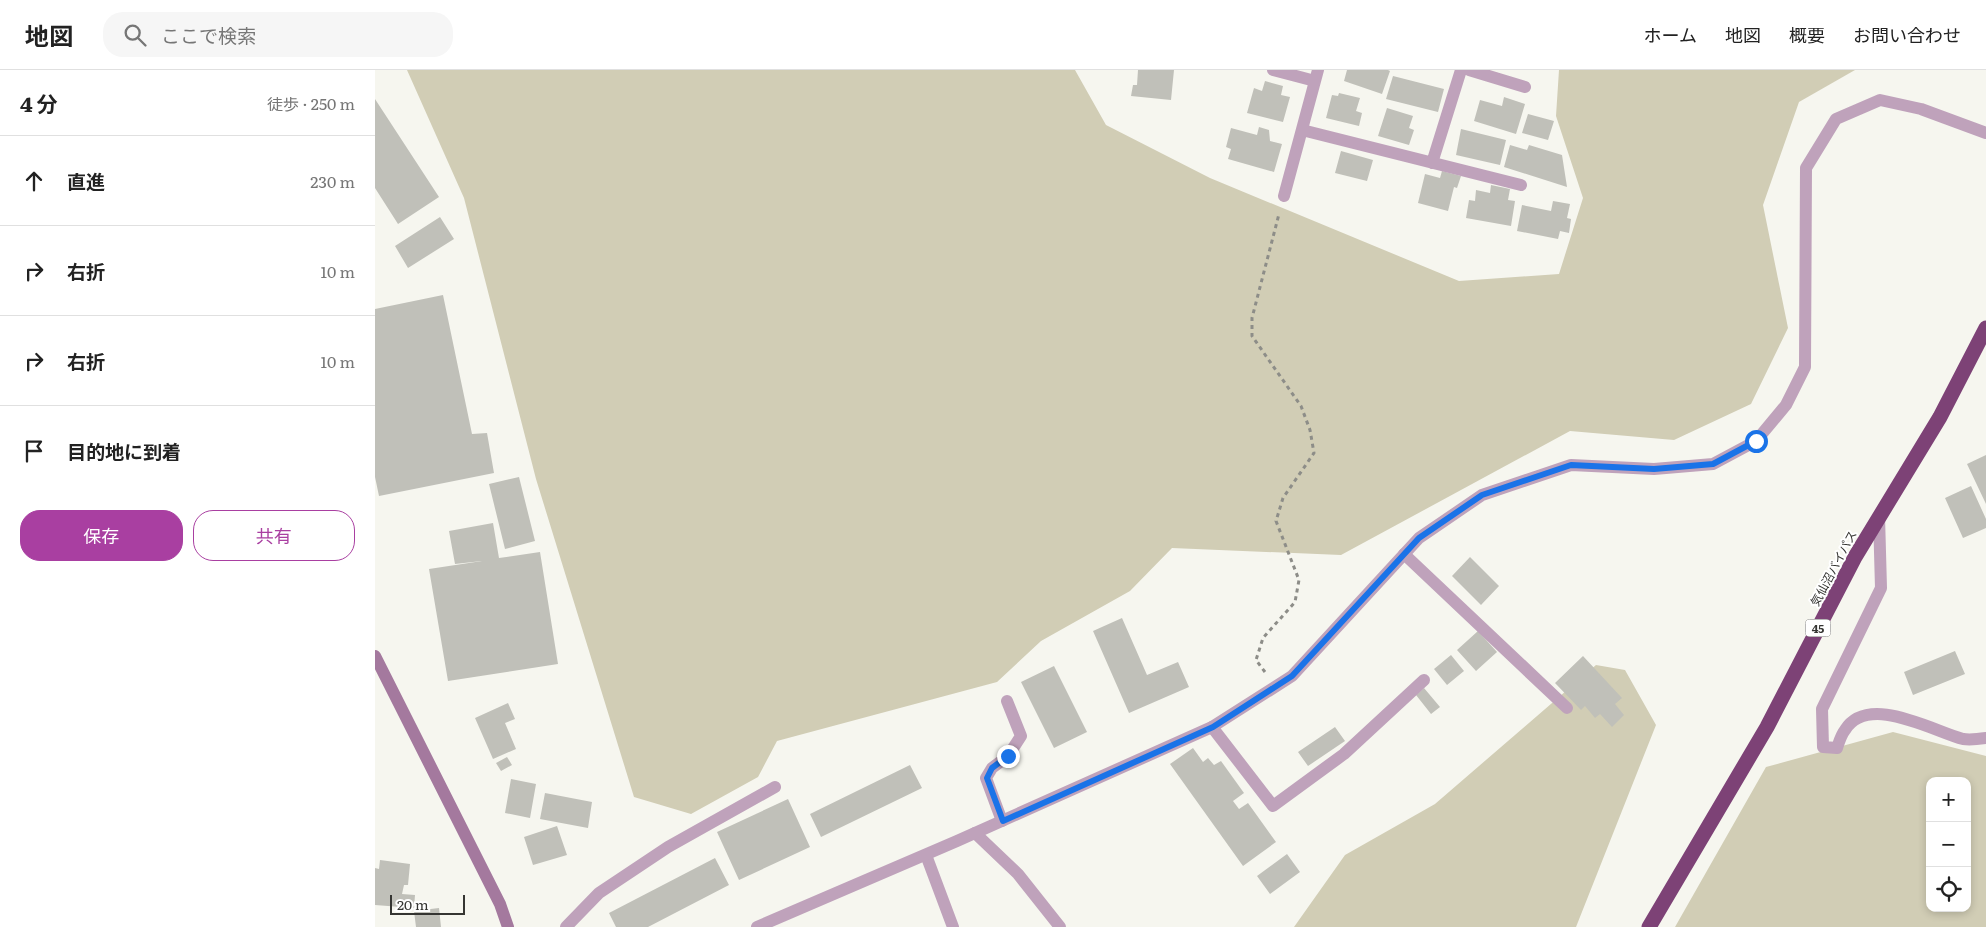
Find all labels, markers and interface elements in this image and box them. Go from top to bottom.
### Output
search box [103,12,453,57]
text: 地図 [25,17,73,52]
icon: search [121,21,149,49]
text: ここで検索 [161,21,256,49]
text: ホーム [1644,21,1697,48]
text: 地図 [1725,21,1761,48]
text: 概要 [1789,21,1825,48]
text: お問い合わせ [1853,21,1961,48]
text: 4 分 [20,87,58,118]
text: 徒歩 · 250 m [267,91,355,115]
icon: ahead [20,167,48,195]
text: 直進 [67,167,105,195]
text: 230 m [310,169,355,193]
icon: right [20,257,48,285]
text: 右折 [67,257,105,285]
text: 10 m [321,259,355,283]
icon: right [20,347,48,375]
text: 右折 [67,347,105,375]
text: 10 m [321,349,355,373]
route start [1745,430,1768,453]
icon: arrive [20,437,48,465]
text: 目的地に到着 [67,437,181,465]
button: 保存 [20,510,183,561]
button: 共有 [193,510,355,561]
street label: 気仙沼バイパス [1805,527,1861,609]
road number: 45 [1805,620,1831,636]
route end [997,745,1020,768]
map controls [1926,777,1971,912]
button: + [1926,777,1971,822]
button: − [1926,822,1971,867]
button: locate [1926,867,1971,912]
scale bar [390,892,465,915]
text: 20 m [397,894,429,914]

